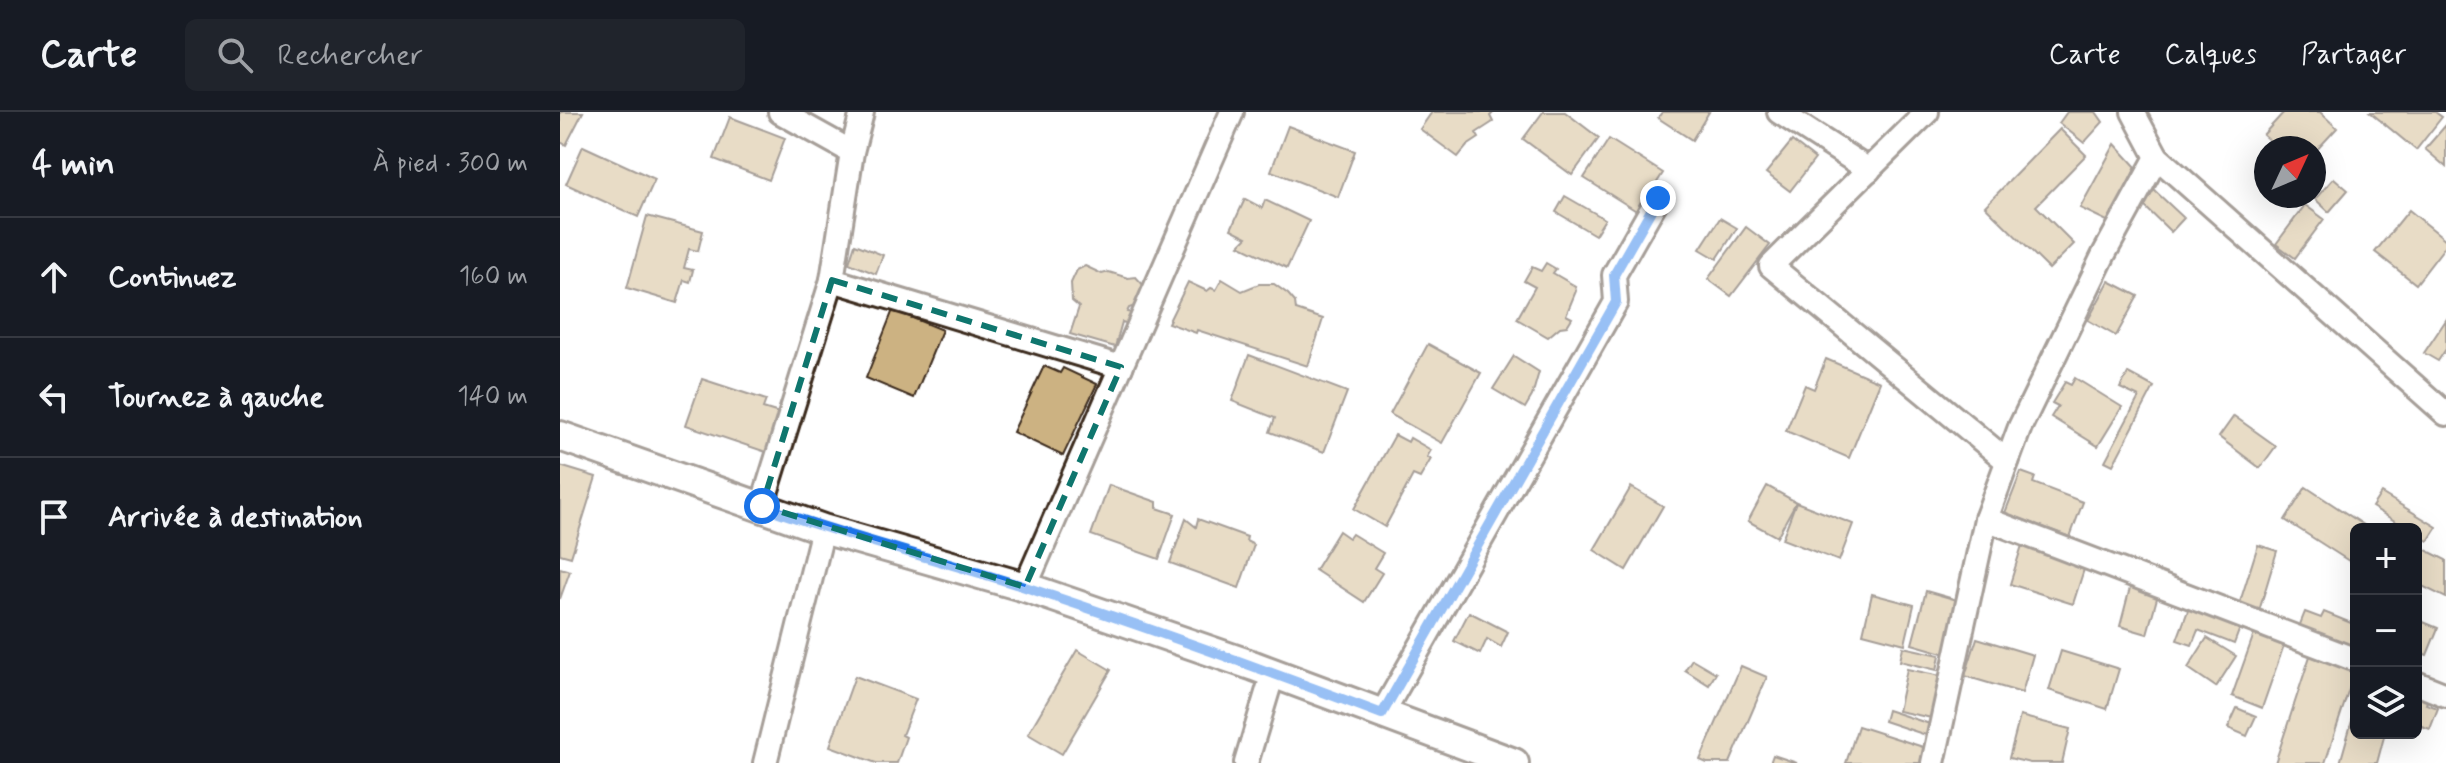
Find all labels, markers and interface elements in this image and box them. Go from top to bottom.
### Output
search box [185,19,745,91]
text: Carte [40,31,137,80]
icon: search [213,33,257,77]
text: Rechercher [277,36,423,75]
text: Carte [2049,37,2121,74]
text: Calques [2165,37,2257,74]
text: Partager [2301,37,2406,74]
north arrow [2254,136,2326,208]
text: 4 min [32,142,115,187]
text: À pied · 300 m [373,147,528,181]
route end [1640,180,1676,216]
icon: ahead [32,255,76,299]
text: Continuez [108,258,237,297]
text: 160 m [459,260,528,294]
icon: left [32,375,76,419]
text: Tournez à gauche [108,378,324,417]
text: 140 m [457,380,528,414]
route start [744,488,780,524]
icon: arrive [32,495,76,539]
text: Arrivée à destination [108,498,363,537]
map controls [2350,523,2422,739]
button: + [2350,523,2422,595]
button: − [2350,595,2422,667]
button: layers [2350,667,2422,739]

